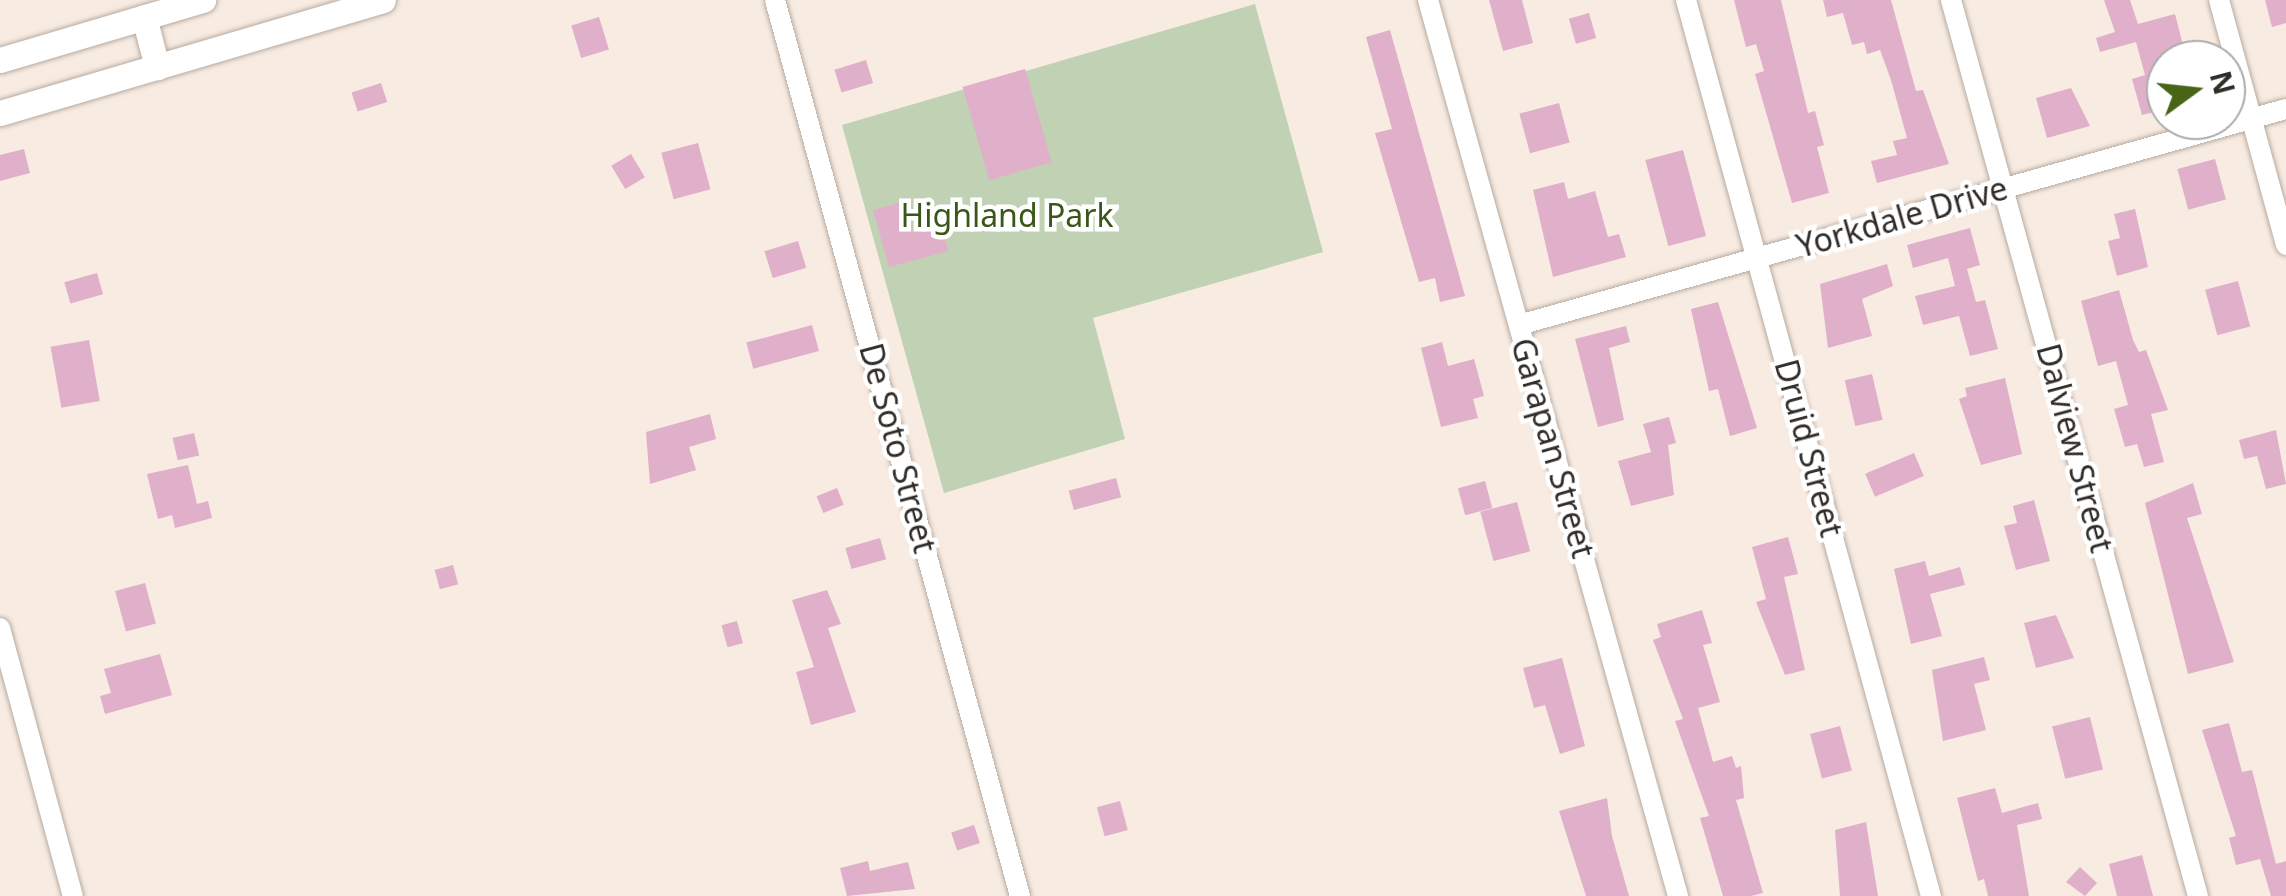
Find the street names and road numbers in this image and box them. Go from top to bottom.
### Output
street label: Yorkdale Drive [1792,169,2012,265]
street label: Garapan Street [1503,334,1603,562]
street label: De Soto Street [852,339,944,557]
street label: Dalview Street [2029,340,2121,556]
street label: Druid Street [1767,355,1851,541]

